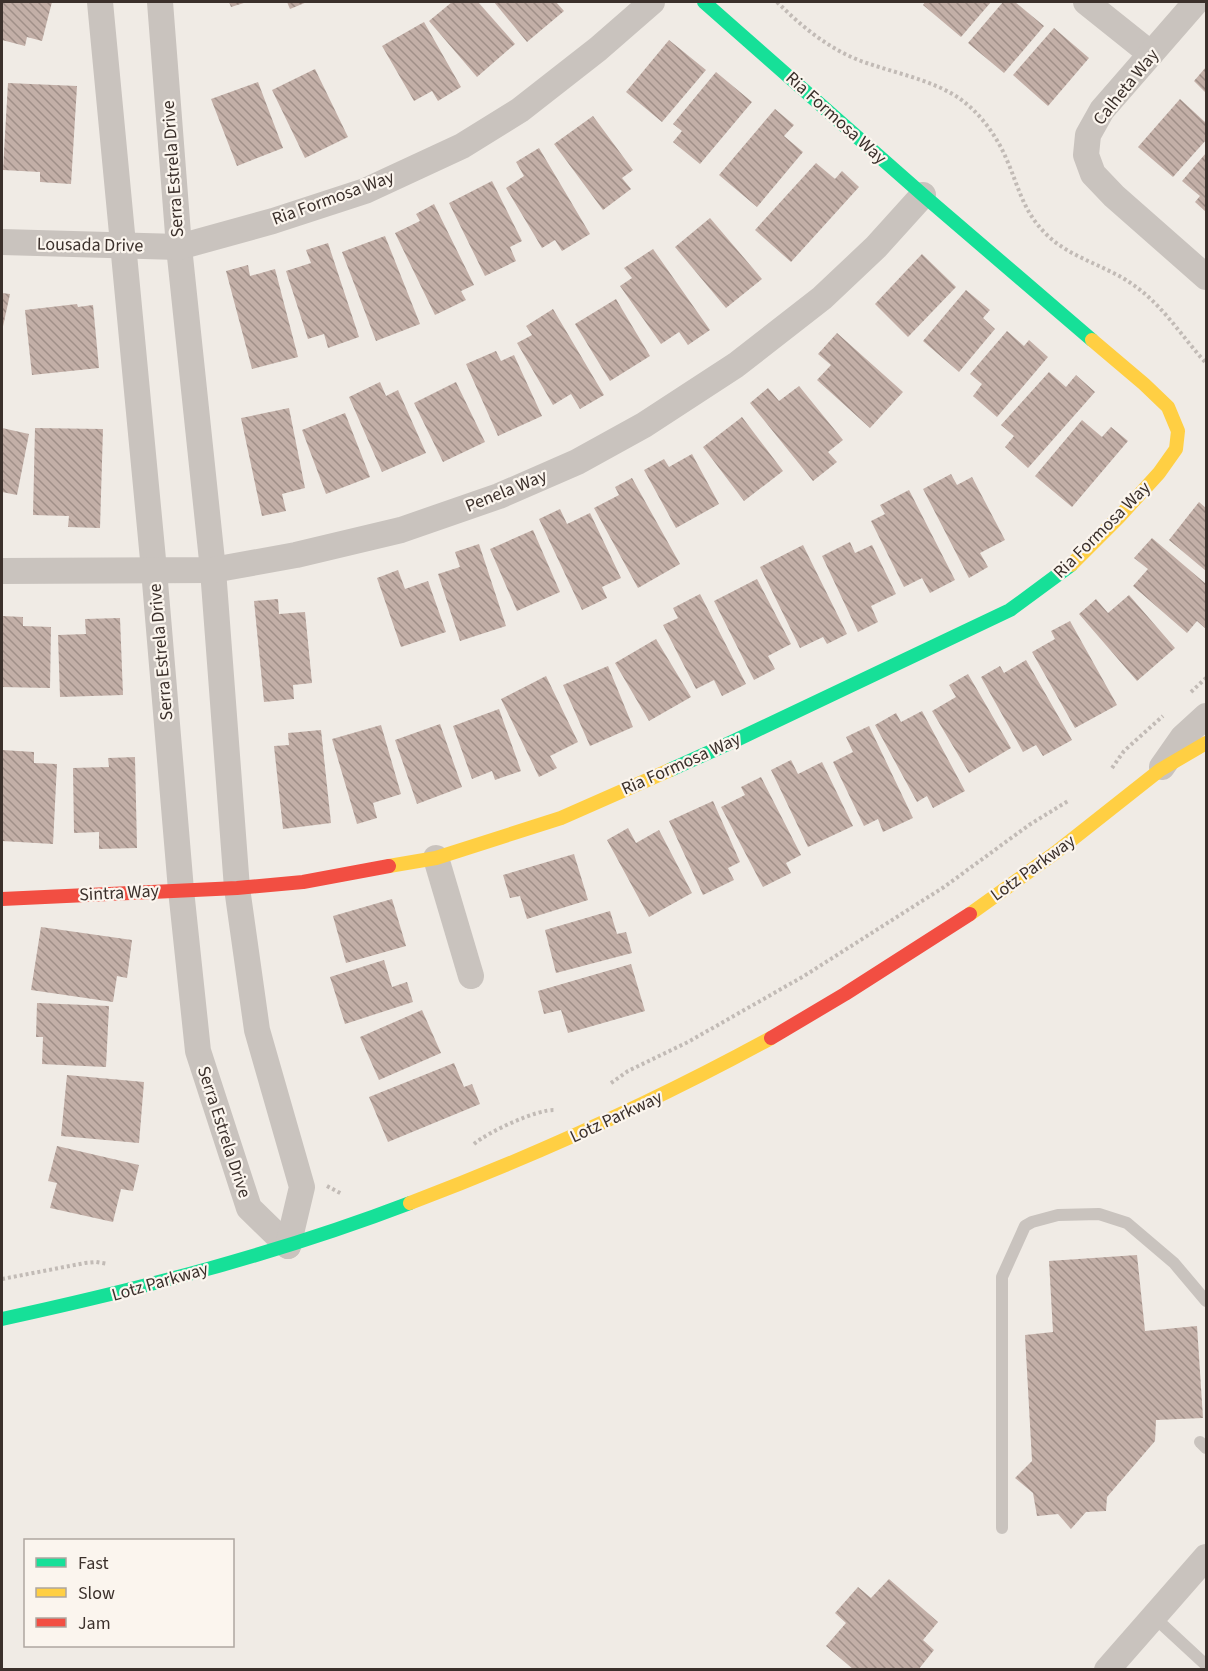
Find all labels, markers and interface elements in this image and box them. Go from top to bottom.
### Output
street label: Calheta Way [1087,43,1165,131]
street label: Ria Formosa Way [780,66,892,171]
street label: Serra Estrela Drive [156,100,190,238]
street label: Ria Formosa Way [268,164,398,232]
street label: Lousada Drive [37,232,143,258]
street label: Penela Way [461,463,551,519]
street label: Ria Formosa Way [1048,475,1157,584]
street label: Serra Estrela Drive [143,582,179,721]
street label: Ria Formosa Way [617,726,745,801]
street label: Lotz Parkway [986,828,1081,907]
street label: Sintra Way [79,878,160,908]
street label: Serra Estrela Drive [191,1063,257,1201]
street label: Lotz Parkway [566,1084,667,1149]
street label: Lotz Parkway [109,1256,212,1308]
legend [24,1539,234,1647]
text: Fast [78,1551,109,1576]
text: Slow [78,1581,115,1606]
text: Jam [78,1611,111,1636]

